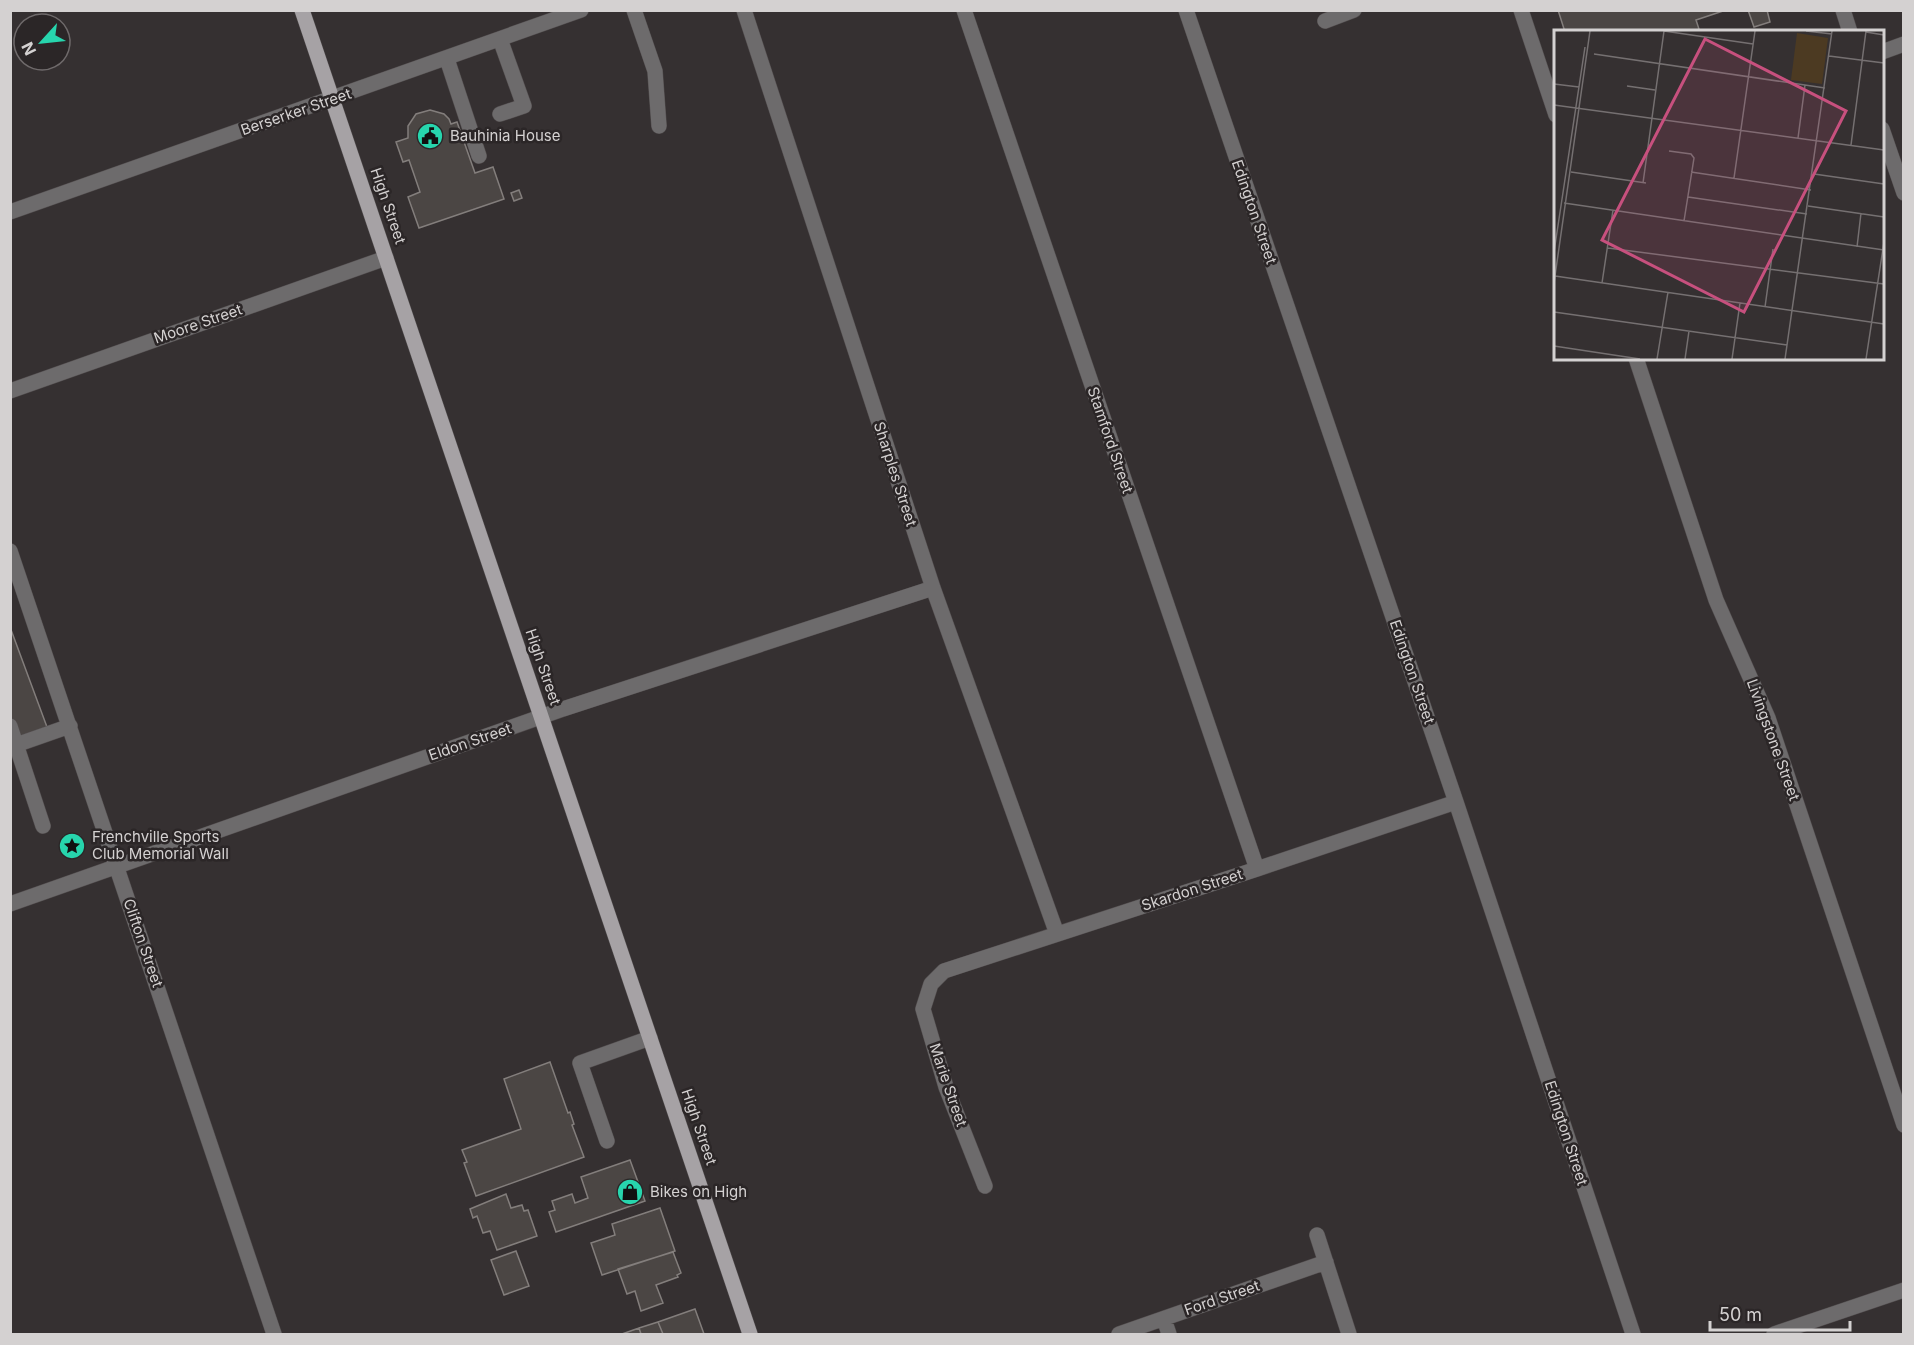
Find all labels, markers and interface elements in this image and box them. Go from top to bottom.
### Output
north arrow [12,12,72,72]
inset map [1554,30,1884,360]
text: N [17,39,40,59]
street label: Berserker Street [238,84,354,139]
public building icon: Bauhinia House [415,121,445,151]
place label: Bauhinia House [450,126,560,145]
street label: Edington Street [1228,157,1281,267]
street label: High Street [367,165,410,247]
street label: Moore Street [151,300,245,348]
street label: Stamford Street [1083,384,1138,496]
street label: Sharples Street [870,419,921,529]
street label: Edington Street [1386,617,1439,727]
street label: High Street [522,626,565,708]
street label: Livingstone Street [1743,676,1804,803]
street label: Eldon Street [426,718,514,765]
place label: Frenchville Sports Club Memorial Wall [92,827,229,863]
place icon: Frenchville Sports Club Memorial Wall [57,831,87,861]
street label: Skardon Street [1139,864,1245,915]
street label: Clifton Street [119,896,168,990]
street label: Marie Street [925,1041,972,1129]
street label: Edington Street [1541,1078,1592,1188]
street label: High Street [678,1086,721,1168]
shop icon: Bikes on High [615,1177,645,1207]
place label: Bikes on High [650,1182,747,1201]
street label: Ford Street [1182,1276,1262,1319]
scale bar [1710,1294,1850,1332]
text: 50 m [1719,1304,1762,1325]

